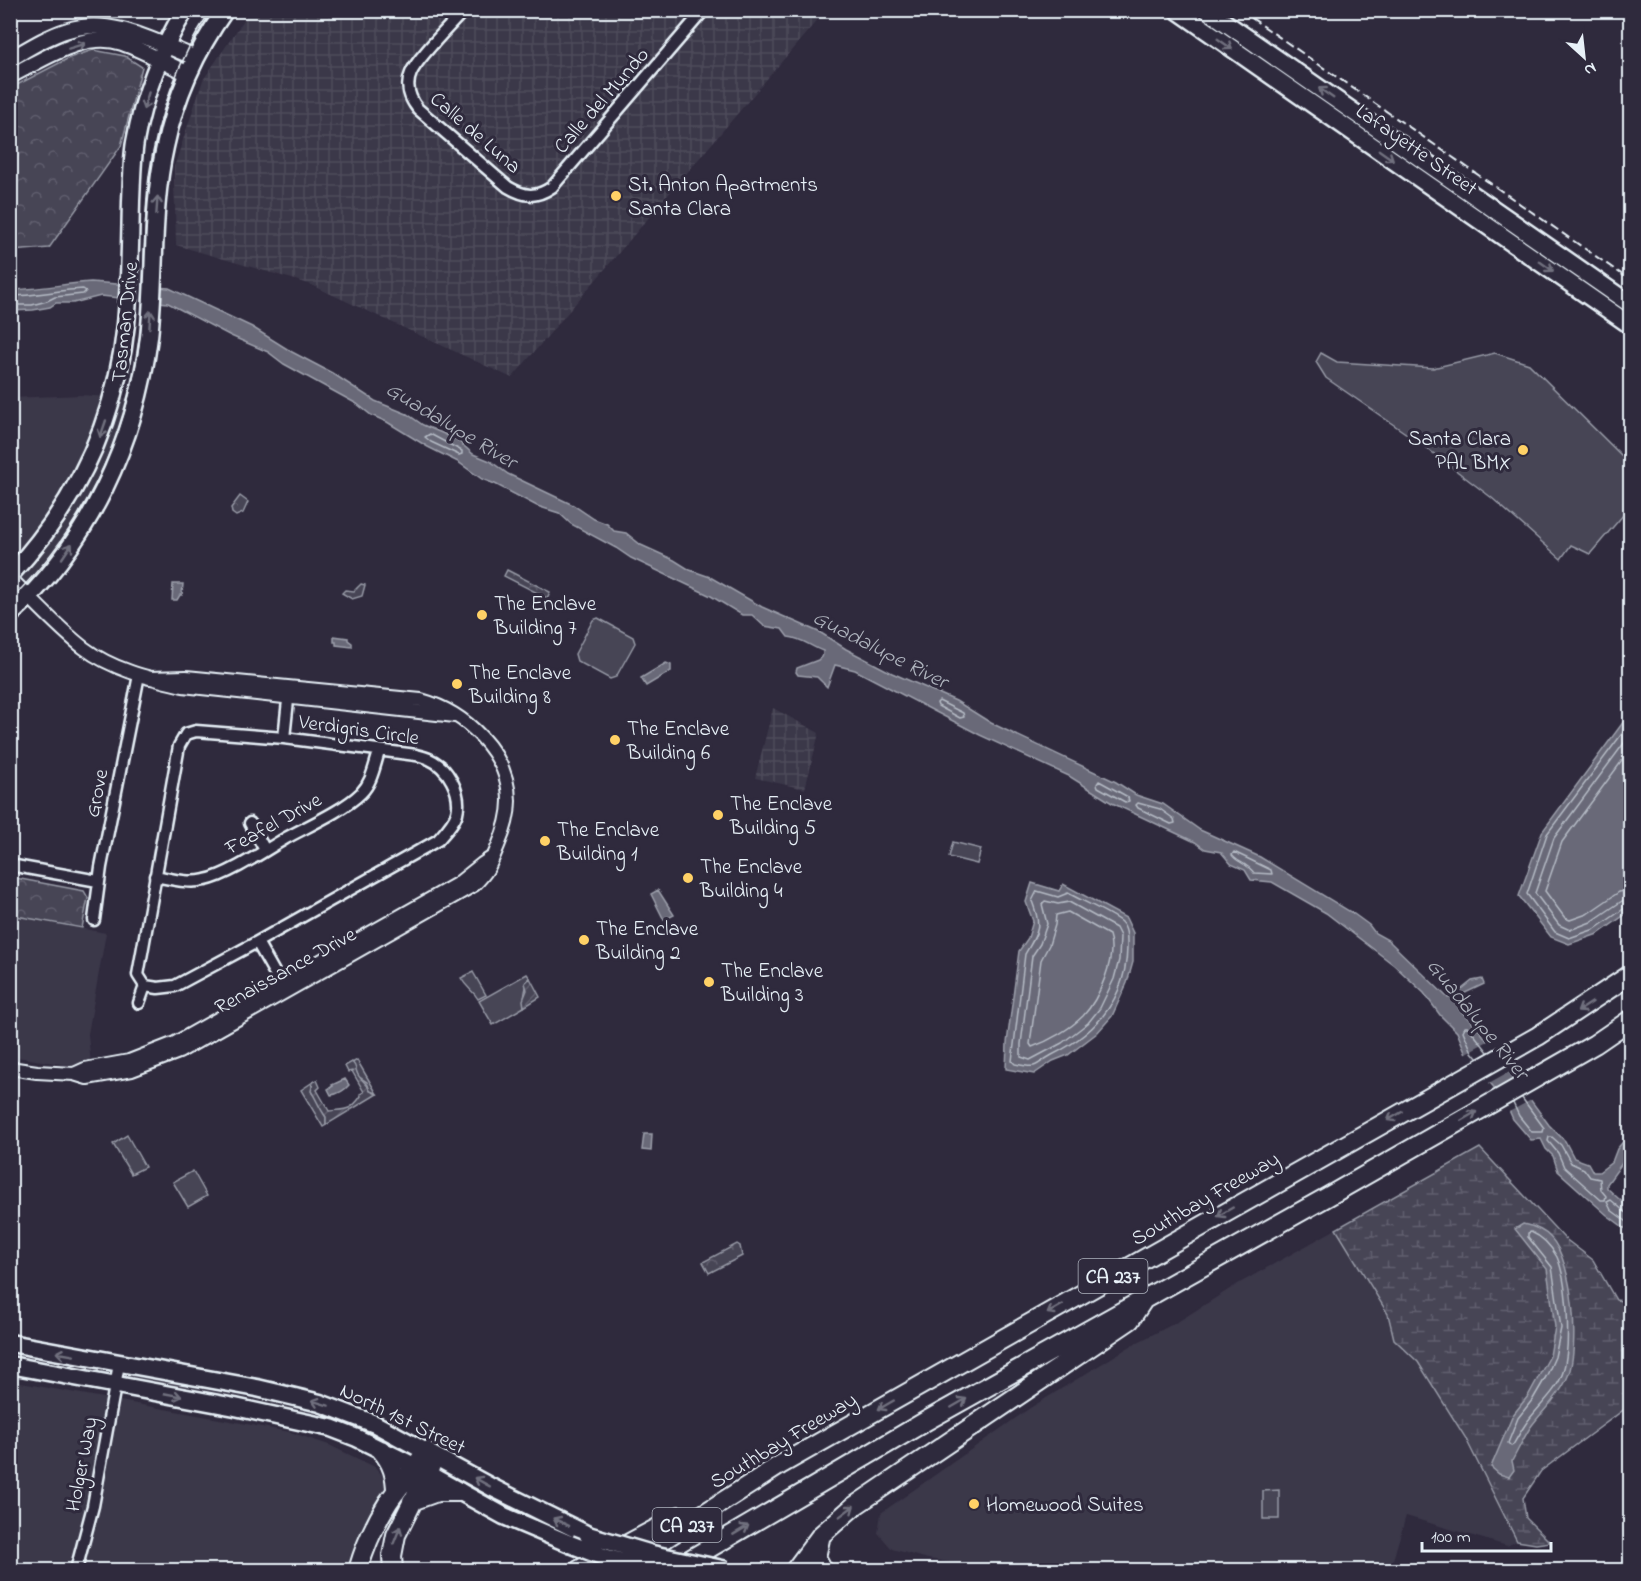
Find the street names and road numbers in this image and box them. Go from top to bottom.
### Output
street label: Calle del Mundo [548,41,657,161]
street label: Calle de Luna [422,85,527,182]
street label: Lafayette Street [1348,97,1483,206]
street label: Tasman Drive [105,260,147,384]
street label: Verdigris Circle [295,708,421,756]
street label: Grove [79,766,117,820]
street label: Feafel Drive [219,786,328,864]
street label: Renaissance Drive [210,920,363,1023]
street label: Southbay Freeway [1126,1145,1287,1256]
road number: CA 237 [1078,1259,1148,1293]
street label: North 1st Street [334,1376,470,1463]
street label: Southbay Freeway [705,1386,864,1499]
street label: Holger Way [59,1414,109,1515]
road number: CA 237 [652,1508,722,1542]

